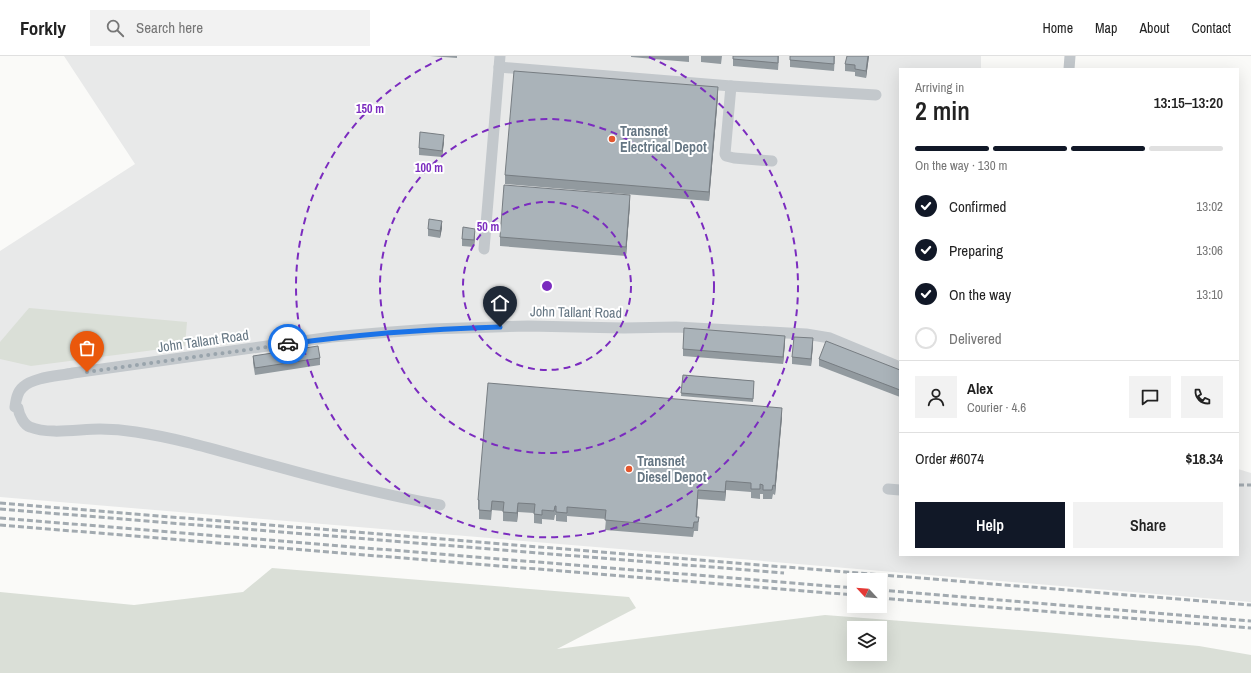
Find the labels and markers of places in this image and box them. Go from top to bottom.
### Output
place label: Transnet Electrical Depot [620,122,707,156]
marker: Transnet Electrical Depot [607,134,617,144]
centre of rings [540,279,554,293]
pin [483,286,517,327]
pin [70,331,104,372]
place label: Transnet Diesel Depot [637,452,707,486]
marker: Transnet Diesel Depot [624,464,634,474]

